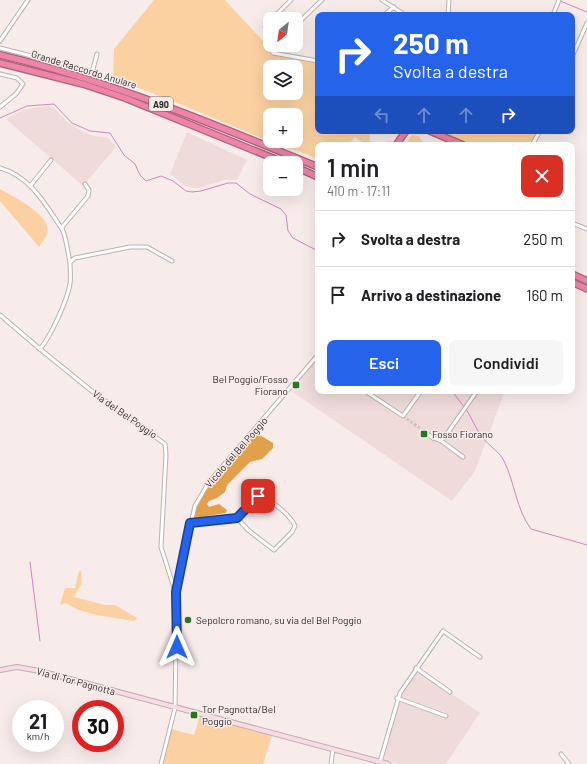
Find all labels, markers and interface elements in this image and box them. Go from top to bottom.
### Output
north arrow [263,12,303,52]
map controls [263,12,303,196]
text: 250 m [393,26,469,60]
icon: right [327,28,379,80]
street label: Grande Raccordo Anulare [30,47,138,91]
button: layers [263,60,303,100]
text: Svolta a destra [393,60,508,82]
road number: A90 [149,97,173,111]
icon: left [371,104,393,126]
icon: ahead [413,104,435,126]
icon: ahead [455,104,477,126]
icon: right [497,104,519,126]
button: + [263,108,303,148]
text: 1 min [327,153,379,182]
button: close [521,155,563,197]
button: − [263,156,303,196]
text: 410 m · 17:11 [327,183,390,199]
icon: right [327,228,349,250]
text: Svolta a destra [361,230,460,248]
text: 250 m [523,230,563,248]
icon: arrive [327,284,349,306]
text: Arrivo a destinazione [361,286,501,304]
text: 160 m [526,286,563,304]
button: Esci [327,340,441,386]
button: Condividi [449,340,563,386]
place label: Bel Poggio/Fosso Fiorano [213,373,288,397]
marker: Bel Poggio/Fosso Fiorano [291,380,301,390]
street label: Via del Bel Poggio [90,387,160,441]
street label: Vicolo del Bel Poggio [202,414,270,490]
place label: Fosso Fiorano [432,428,493,440]
marker: Fosso Fiorano [419,429,429,439]
pin [241,479,275,513]
icon: arrive [247,485,269,507]
place label: Sepolcro romano, su via del Bel Poggio [196,614,362,626]
marker: Sepolcro romano, su via del Bel Poggio [183,615,193,625]
position arrow [156,626,198,668]
street label: Via di Tor Pagnotta [35,665,117,697]
speed limit sign: 30 [72,700,124,752]
place label: Tor Pagnotta/Bel Poggio [202,703,275,727]
text: 21 [29,709,47,733]
marker: Tor Pagnotta/Bel Poggio [189,710,199,720]
text: km/h [27,730,49,742]

